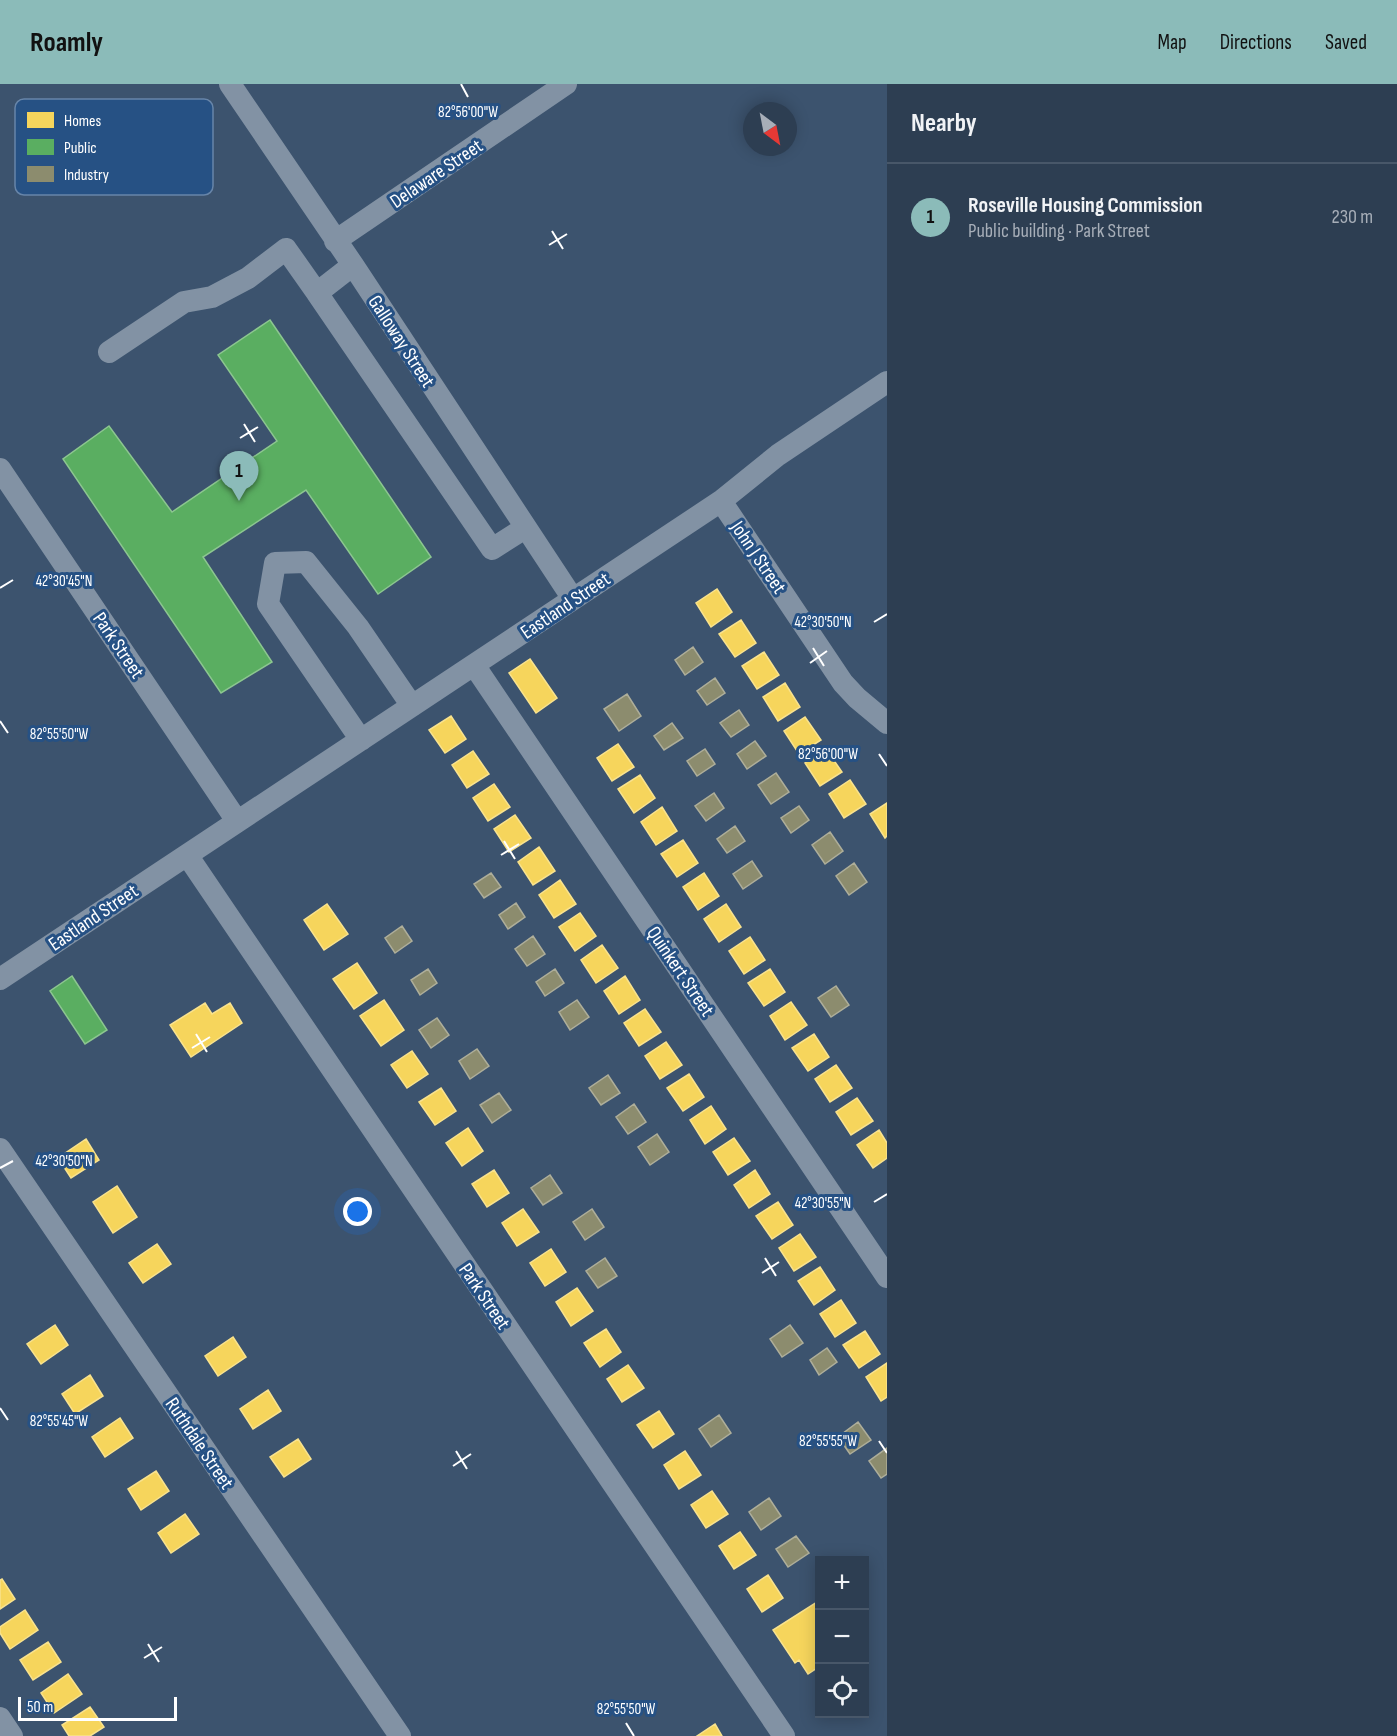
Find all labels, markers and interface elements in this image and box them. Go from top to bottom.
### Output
text: Roamly [30,26,103,59]
text: Map [1157,30,1187,55]
text: Directions [1220,30,1292,55]
text: Saved [1325,30,1367,55]
legend [15,99,213,195]
north arrow [743,102,797,156]
text: 82°56'00"W [438,103,498,122]
text: Nearby [911,108,977,139]
text: Homes [64,112,101,131]
street label: Delaware Street [386,134,487,214]
text: Public [64,139,97,158]
text: Industry [64,166,109,185]
text: Roseville Housing Commission [968,192,1203,219]
text: 1 [927,205,934,229]
text: 230 m [1331,205,1373,229]
text: Public building · Park Street [968,219,1150,243]
street label: Galloway Street [363,291,440,392]
pin: 1 [220,452,258,501]
street label: John J Street [725,516,791,598]
street label: Eastland Street [516,567,615,644]
text: 42°30'45"N [36,572,92,591]
street label: Park Street [87,608,149,683]
text: 42°30'50"N [794,613,852,632]
text: 82°55'50"W [30,725,89,744]
text: 82°56'00"W [798,745,858,764]
street label: Eastland Street [44,879,143,956]
street label: Quinkert Street [641,922,719,1021]
text: 42°30'50"N [35,1152,93,1171]
text: 42°30'55"N [795,1194,851,1213]
your location [343,1197,372,1226]
street label: Park Street [453,1259,515,1334]
street label: Ruthdale Street [160,1393,239,1494]
text: 82°55'45"W [30,1412,88,1431]
text: 82°55'55"W [799,1432,857,1451]
map controls [815,1556,869,1718]
button: + [815,1556,869,1610]
button: − [815,1610,869,1664]
button: locate [815,1664,869,1718]
scale bar [18,1694,177,1722]
text: 50 m [27,1698,53,1717]
text: 82°55'50"W [597,1700,656,1719]

